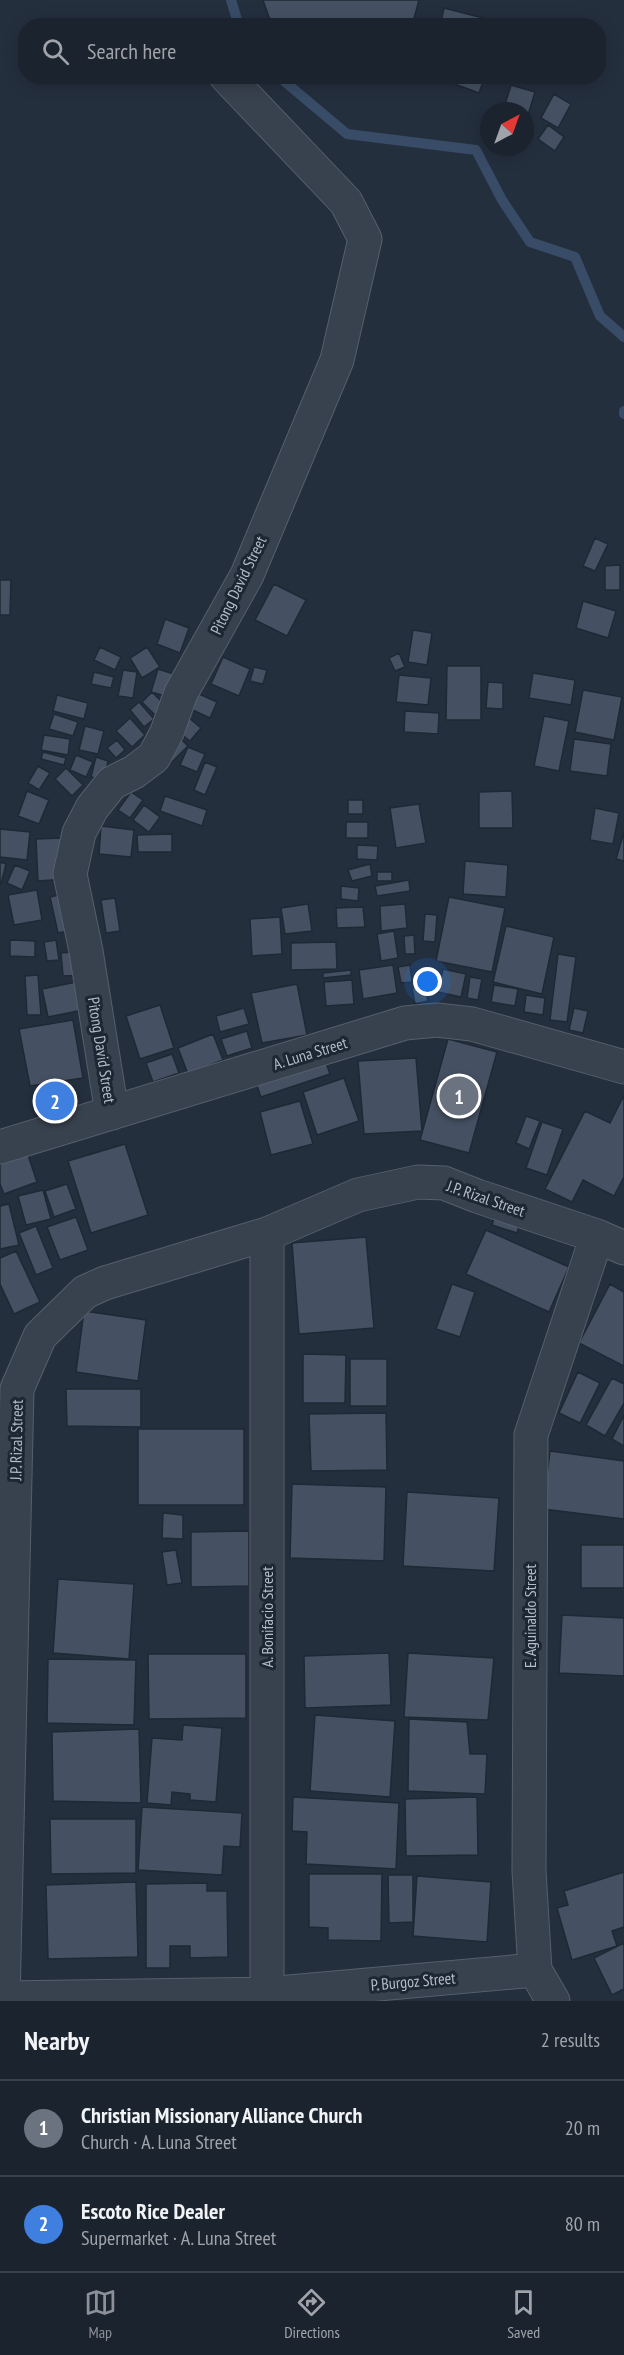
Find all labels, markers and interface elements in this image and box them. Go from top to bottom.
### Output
search box [18,18,606,84]
icon: search [39,35,72,68]
text: Search here [87,37,176,65]
north arrow [480,102,534,156]
street label: Pitong David Street [206,532,271,638]
your location [413,967,442,996]
street label: Pitong David Street [84,996,120,1105]
street label: A. Luna Street [271,1032,350,1074]
pin: 1 [440,1074,478,1118]
pin: 2 [36,1078,74,1124]
street label: J.P. Rizal Street [444,1175,528,1221]
street label: J.P. Rizal Street [5,1399,27,1482]
street label: E. Aguinaldo Street [520,1563,540,1668]
street label: A. Bonifacio Street [257,1566,277,1668]
street label: P. Burgoz Street [370,1967,457,1995]
text: Nearby [24,2024,89,2057]
text: 2 results [541,2027,600,2053]
text: Christian Missionary Alliance Church [81,2101,362,2129]
text: 1 [39,2115,48,2141]
text: 20 m [565,2115,600,2141]
text: Church · A. Luna Street [81,2129,237,2155]
text: Escoto Rice Dealer [81,2197,225,2225]
text: 2 [39,2211,48,2237]
text: 80 m [565,2211,600,2237]
text: Supermarket · A. Luna Street [81,2225,276,2251]
tab: Map [84,2286,117,2342]
tab: Directions [284,2286,340,2342]
tab: Saved [507,2286,540,2342]

